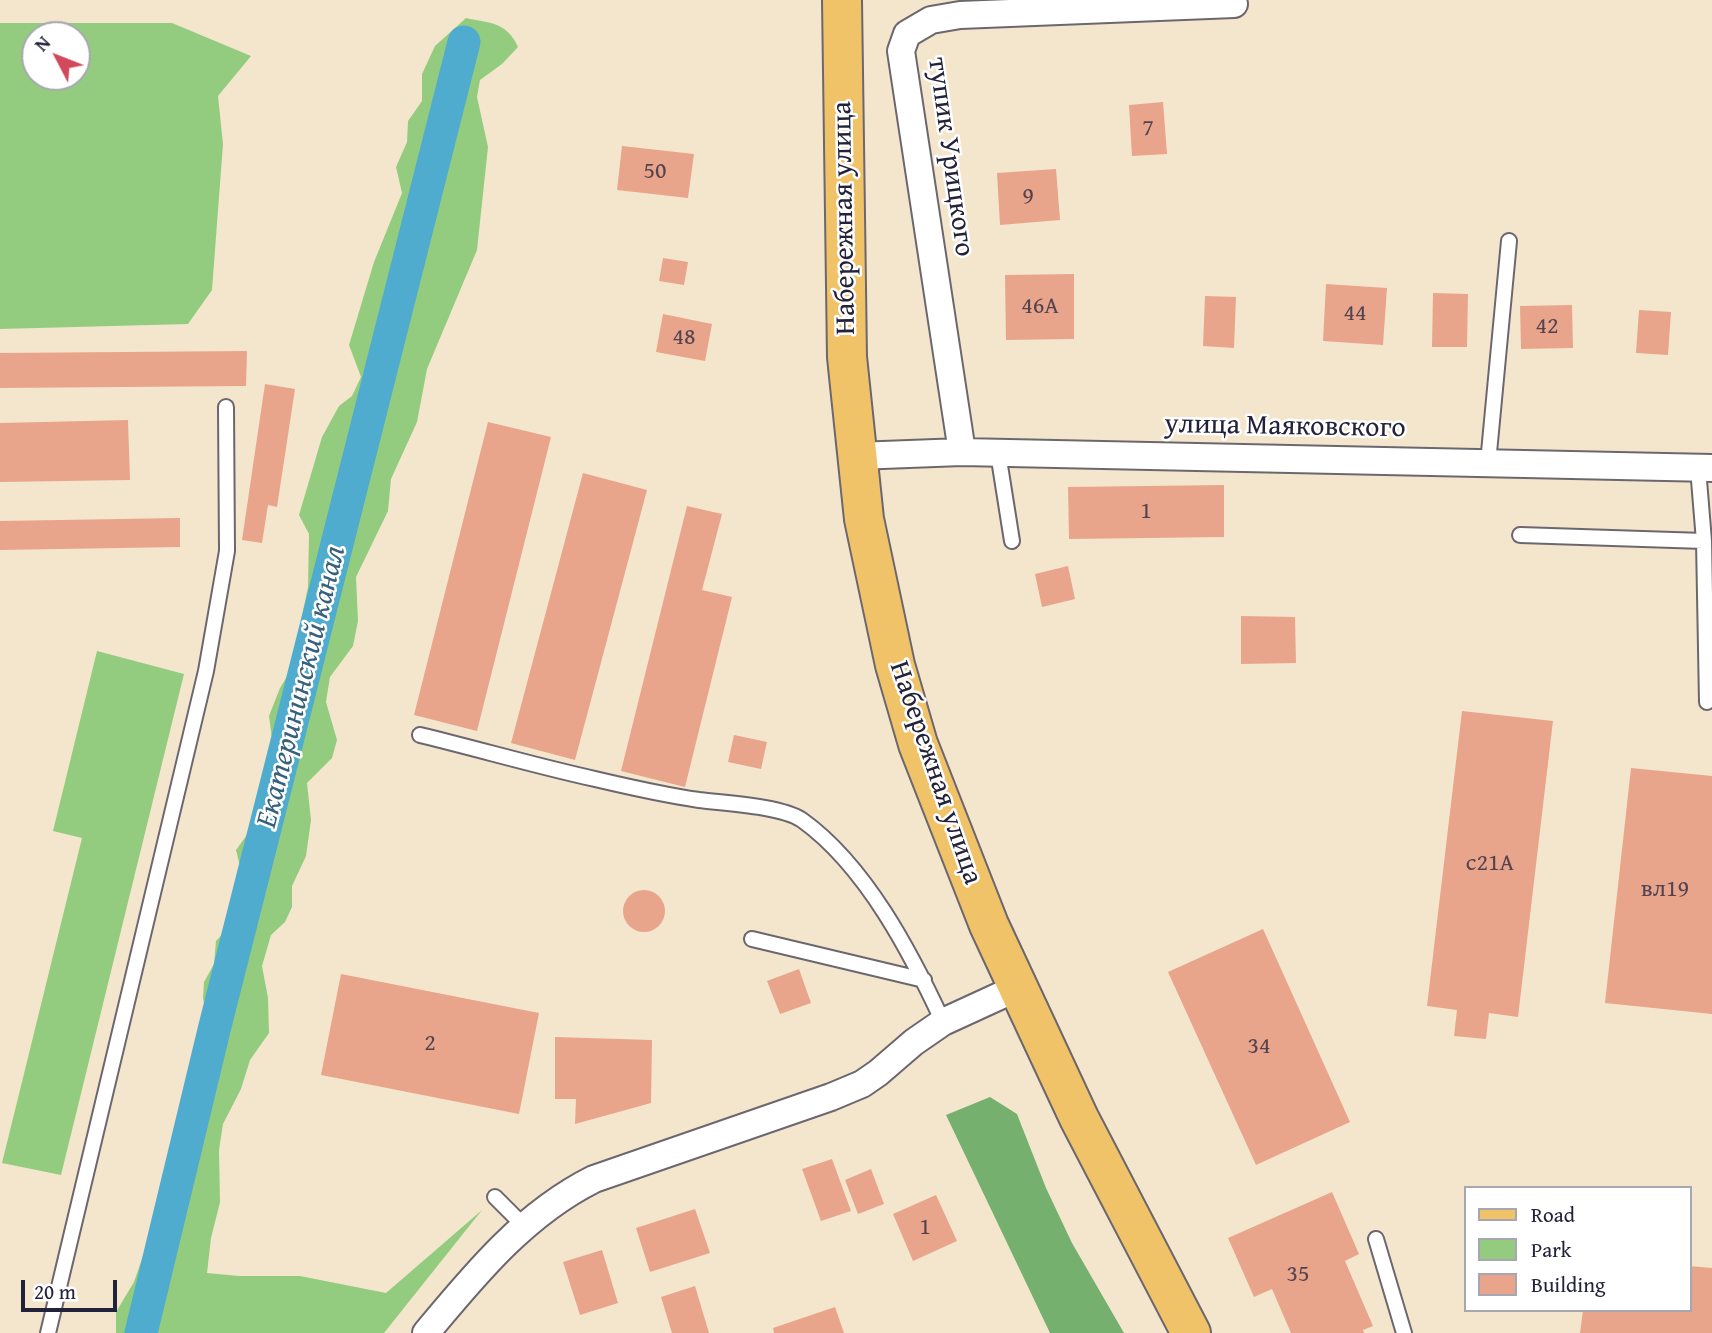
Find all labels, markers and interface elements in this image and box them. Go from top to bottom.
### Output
north arrow [21,21,91,91]
text: N [27,29,57,57]
street label: тупик Урицкого [919,55,981,259]
street label: Набережная улица [826,101,864,335]
house number: 7 [1142,115,1154,143]
house number: 50 [643,158,667,186]
house number: 9 [1022,183,1034,211]
house number: 46А [1021,293,1059,321]
house number: 44 [1343,300,1367,328]
house number: 42 [1535,313,1559,341]
house number: 48 [672,324,696,352]
street label: улица Маяковского [1164,408,1406,446]
house number: 1 [1140,498,1152,526]
water label: Екатерининский канал [250,542,354,832]
street label: Набережная улица [881,657,989,889]
house number: с21А [1466,850,1514,878]
house number: вл19 [1641,876,1689,904]
house number: 2 [424,1030,436,1058]
house number: 34 [1247,1033,1271,1061]
legend [1464,1186,1691,1312]
text: Road [1531,1199,1575,1230]
house number: 1 [919,1214,931,1242]
text: Park [1531,1234,1572,1265]
house number: 35 [1286,1261,1310,1289]
scale bar [24,1266,121,1310]
text: Building [1531,1269,1605,1300]
text: 20 m [34,1276,76,1307]

